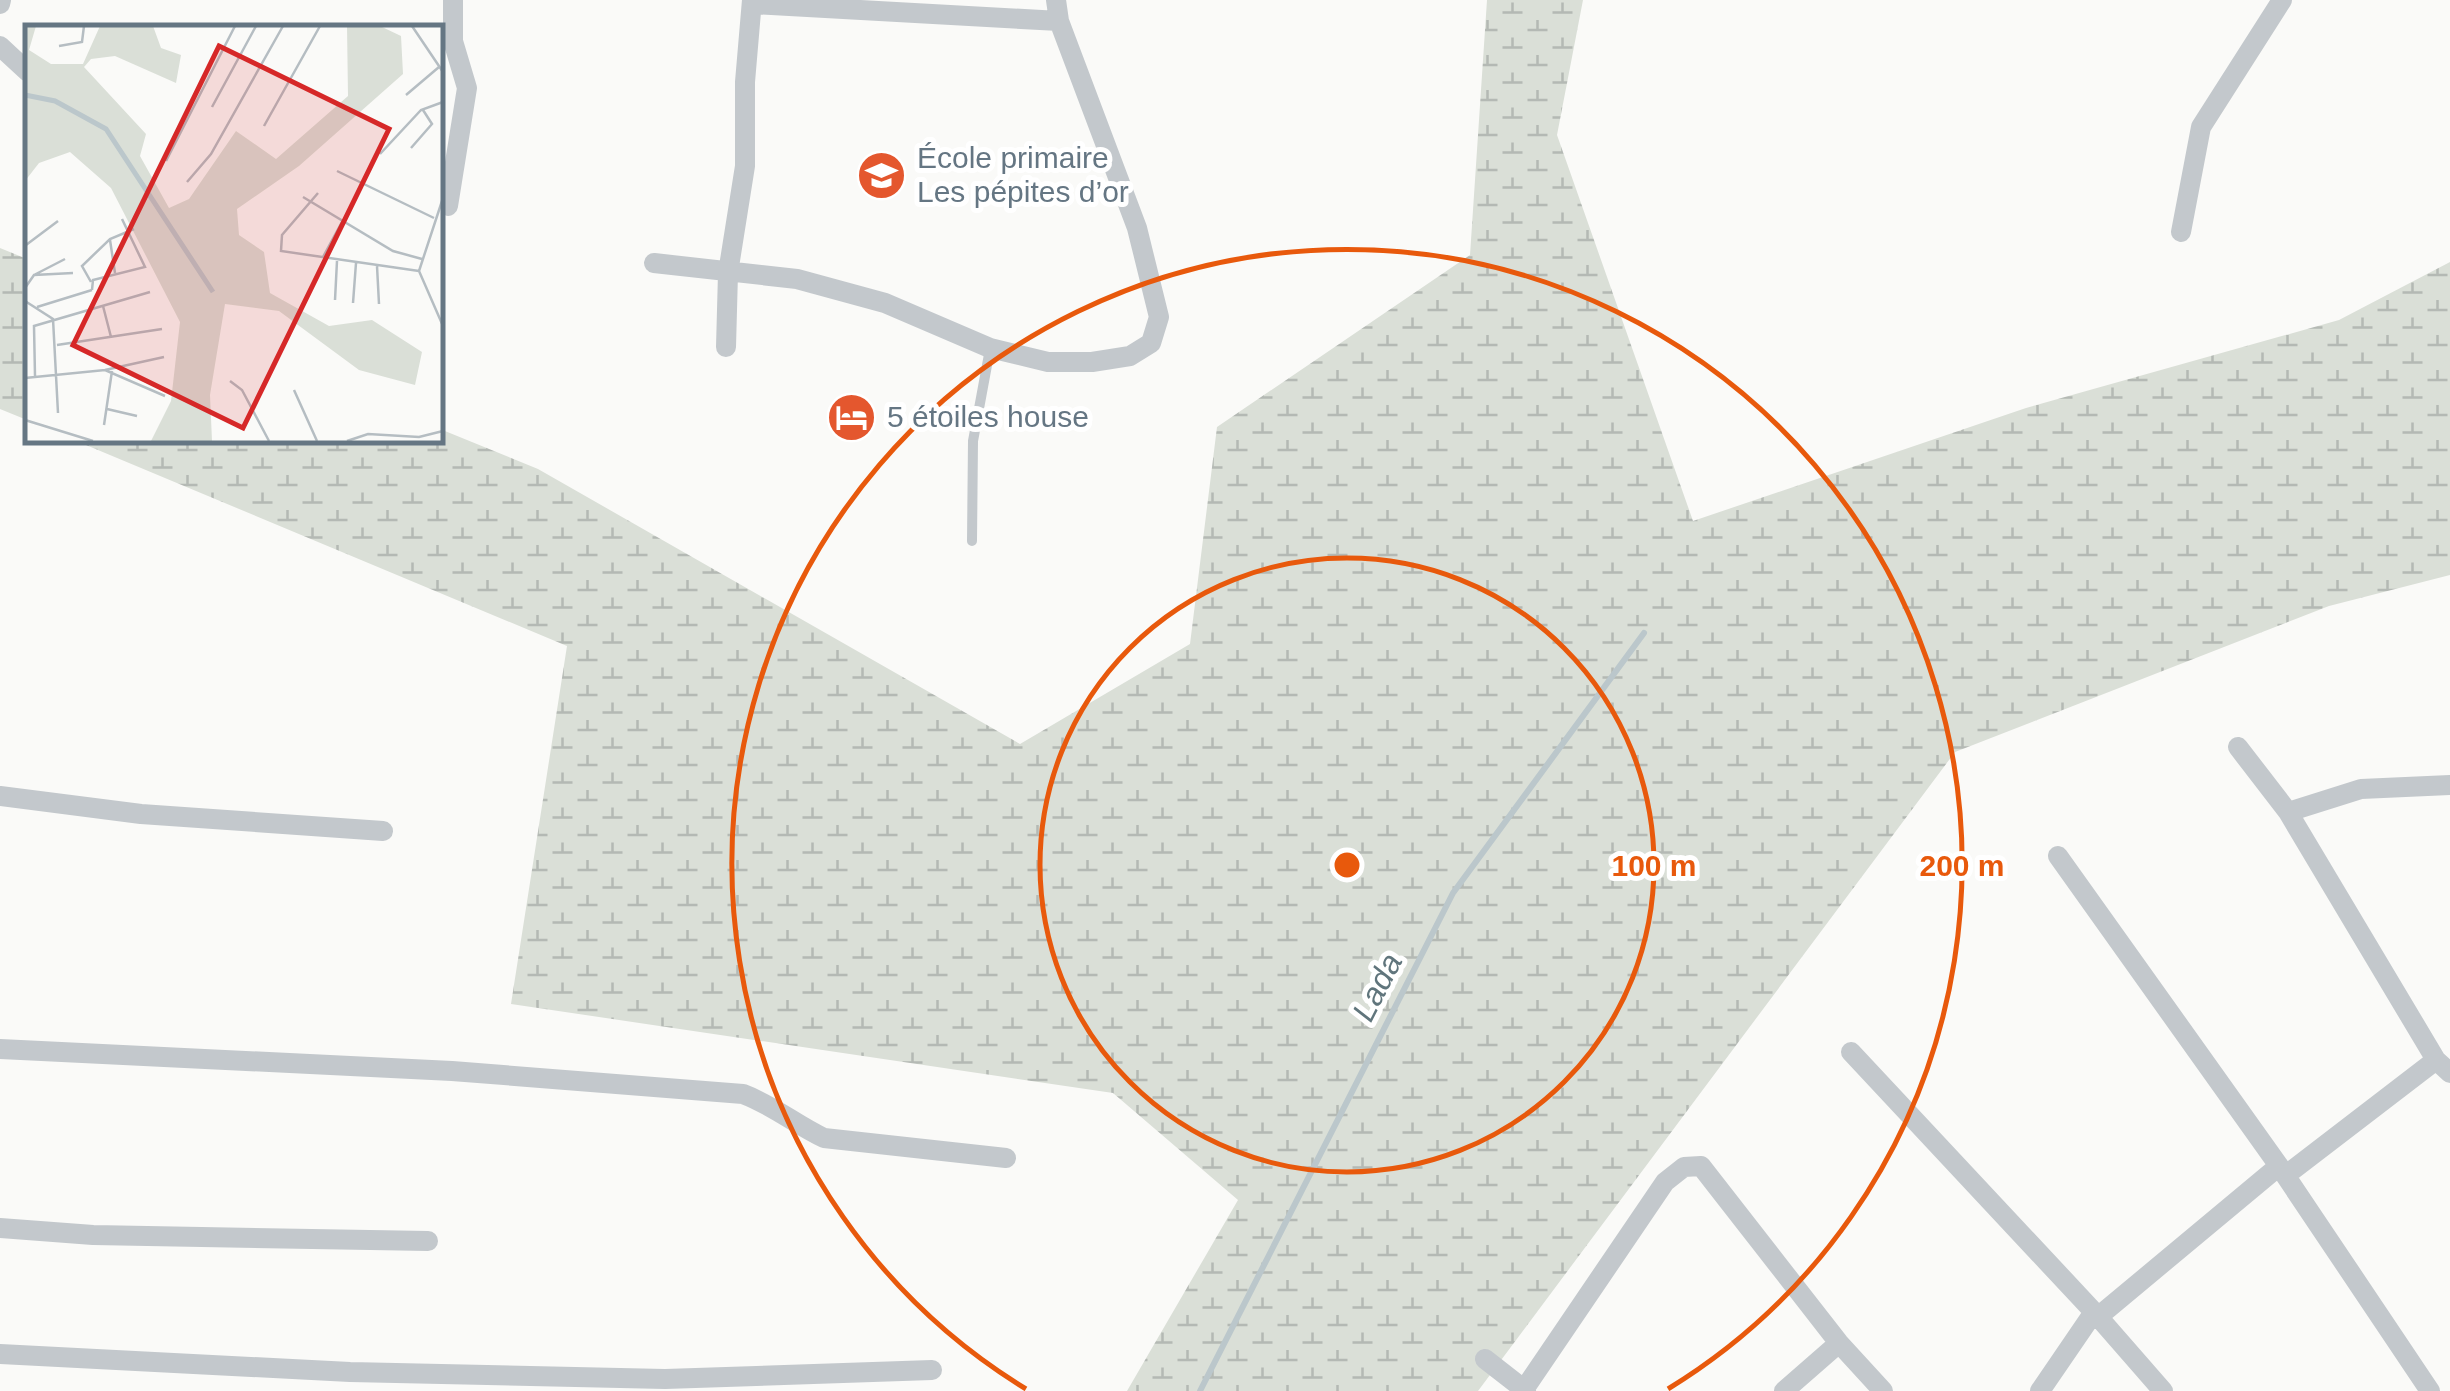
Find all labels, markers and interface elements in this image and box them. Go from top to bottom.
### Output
inset map [25,25,442,442]
place label: École primaire Les pépites d’or [917,141,1129,208]
school or university icon: École primaire Les pépites d’or [856,149,908,201]
hotel icon: 5 étoiles house [826,391,878,443]
place label: 5 étoiles house [887,400,1089,433]
centre of rings [1329,847,1365,883]
text: 100 m [1611,849,1697,882]
text: 200 m [1919,849,2005,882]
water label: Lada [1345,947,1409,1027]

